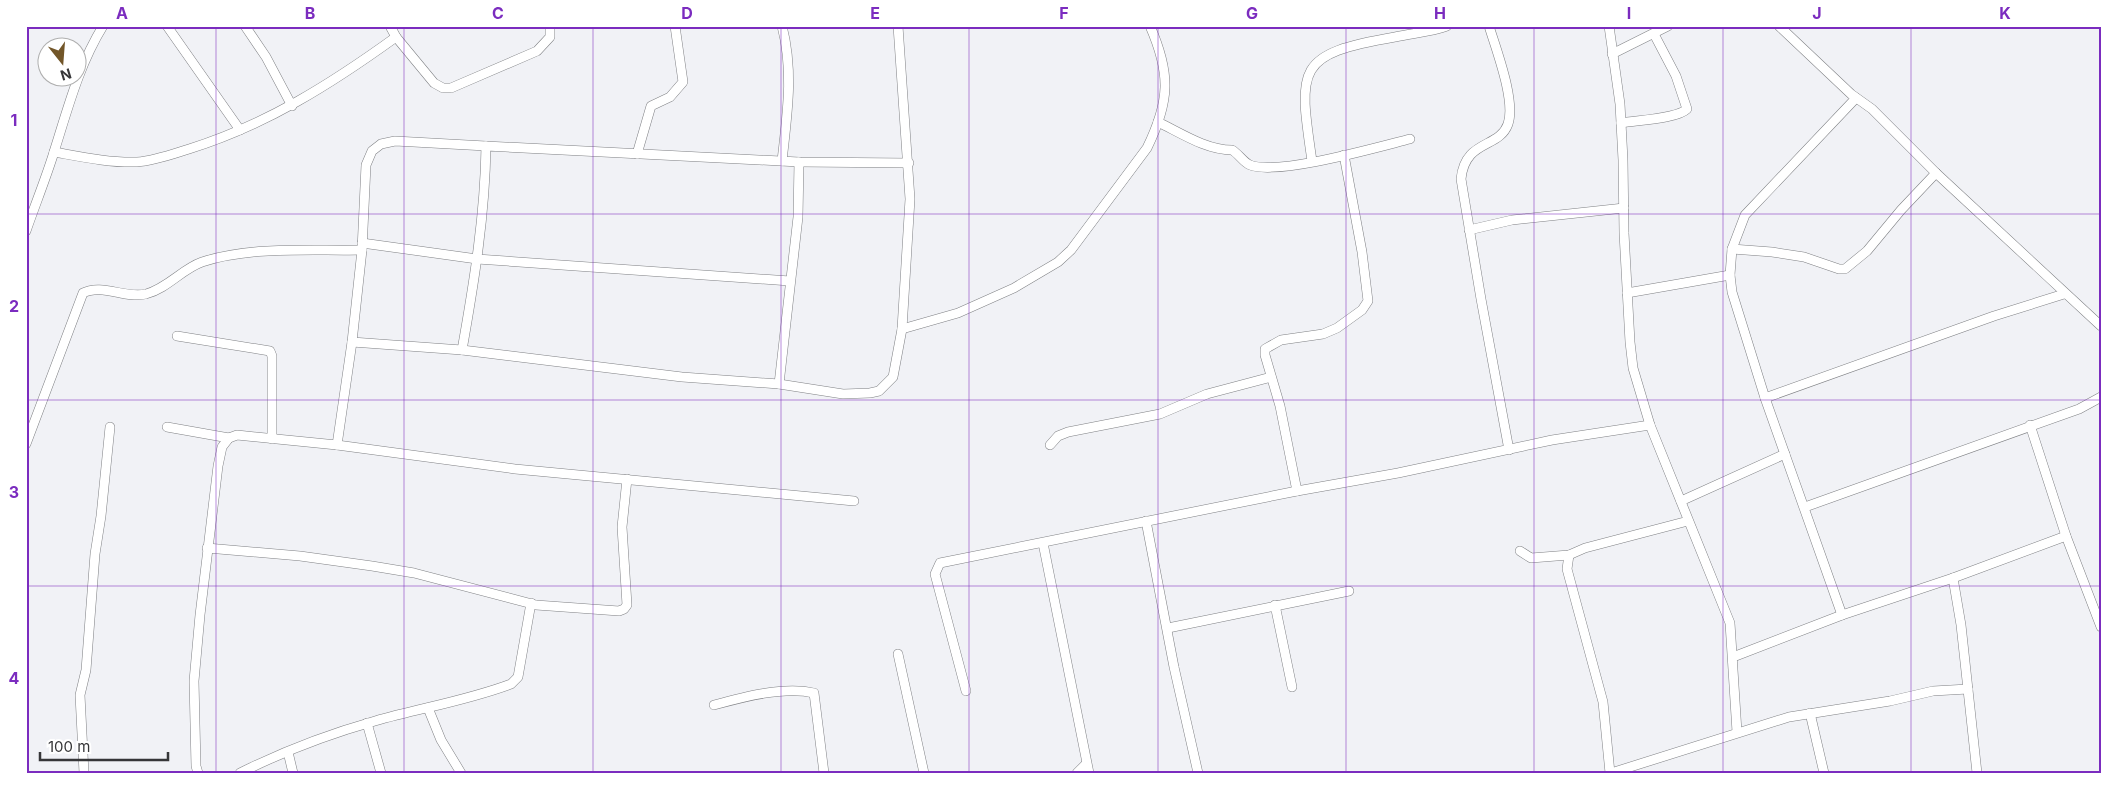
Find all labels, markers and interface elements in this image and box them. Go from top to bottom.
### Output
text: A [116,3,128,23]
text: B [305,3,315,23]
text: C [492,3,504,23]
text: D [681,3,693,23]
text: E [870,3,880,23]
text: F [1059,3,1069,23]
text: G [1246,3,1258,23]
text: H [1434,3,1446,23]
text: I [1627,3,1631,23]
text: J [1812,3,1822,23]
text: K [1999,3,2011,23]
north arrow [38,38,88,88]
text: N [58,65,74,85]
text: 1 [11,110,17,130]
text: 2 [9,296,19,316]
text: 3 [9,482,19,502]
text: 4 [9,668,20,688]
scale bar [40,729,168,761]
text: 100 m [48,737,90,756]

